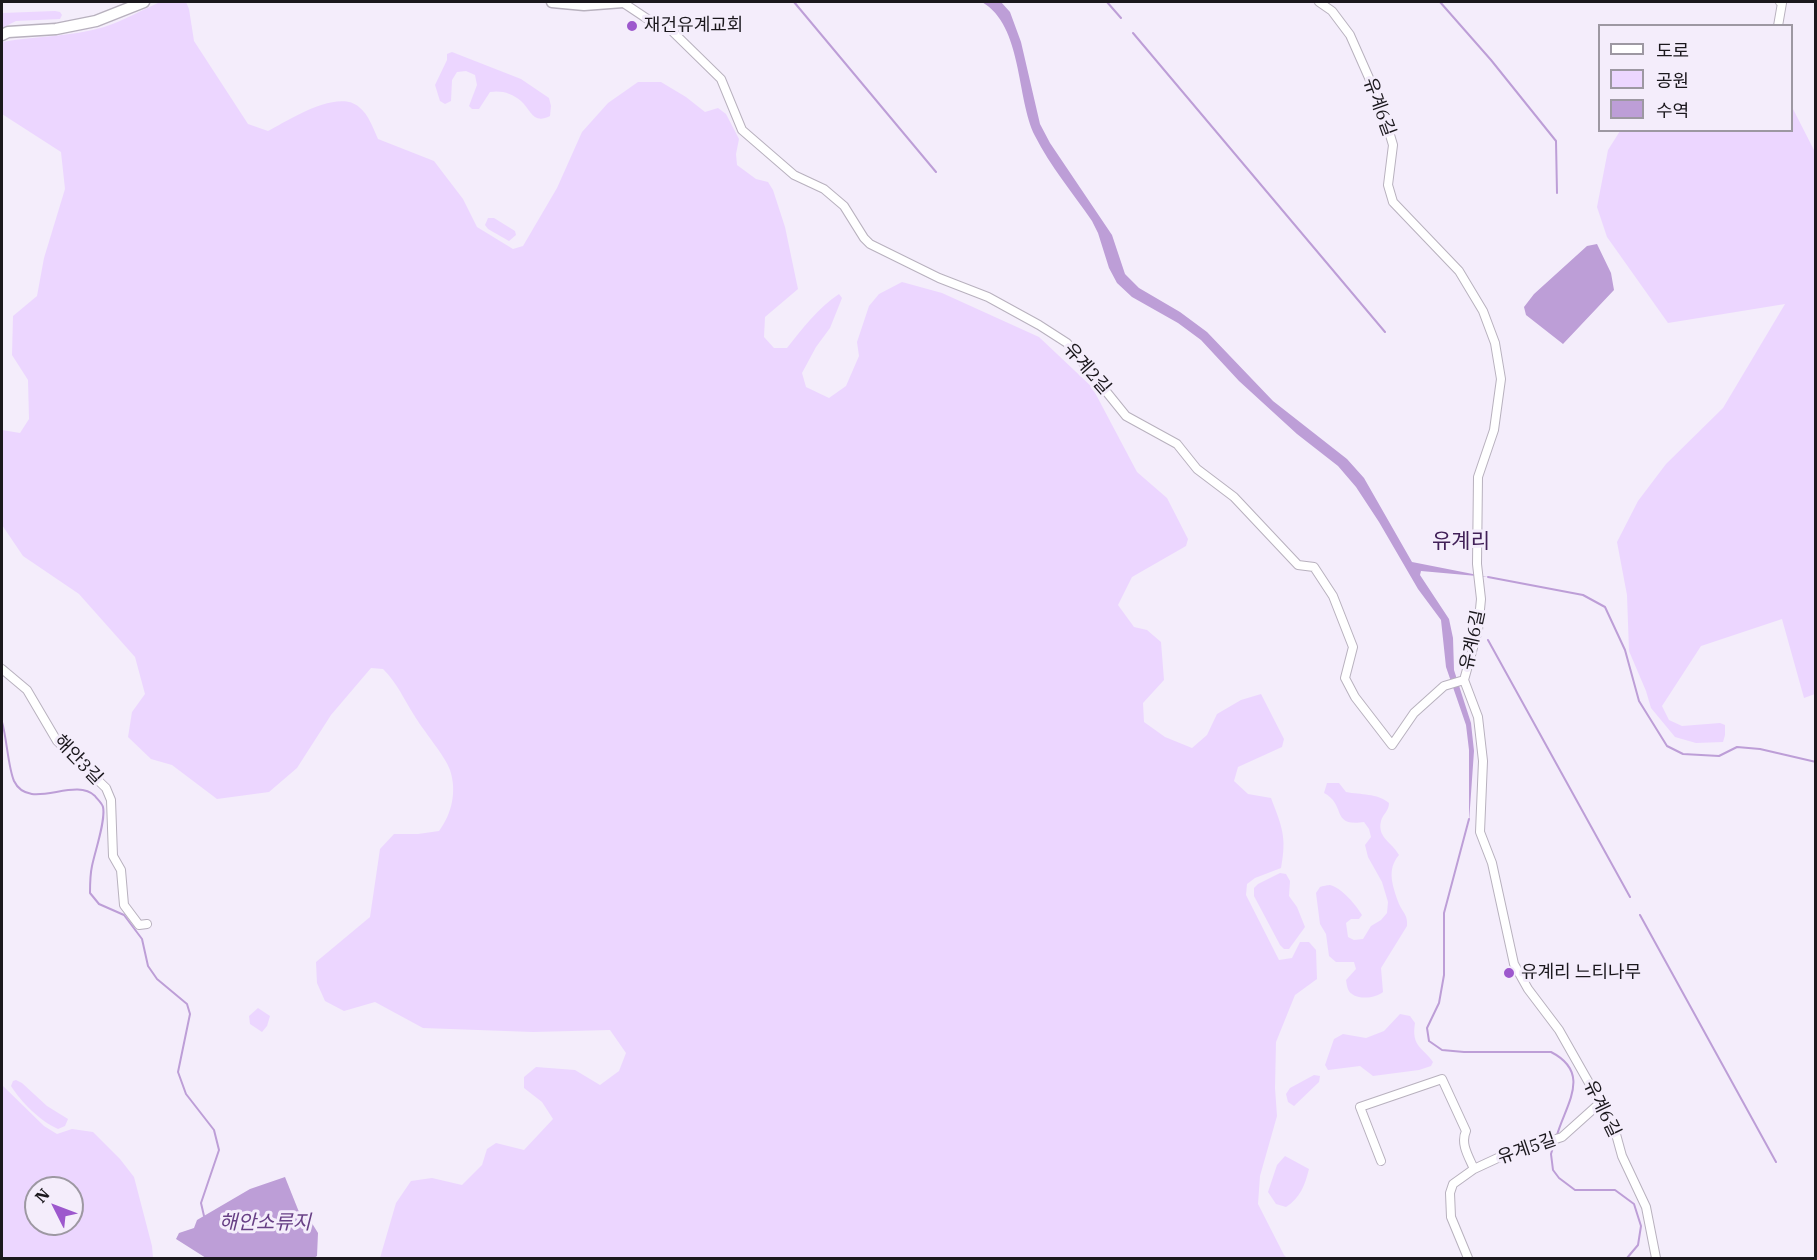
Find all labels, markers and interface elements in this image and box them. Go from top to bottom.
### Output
place label: 재건유계교회 [644,15,743,37]
marker: 재건유계교회 [625,19,639,33]
legend [1598,24,1793,132]
text: 도로 [1656,39,1689,62]
text: 공원 [1656,69,1689,92]
street label: 유계6길 [1359,75,1399,139]
text: 수역 [1656,99,1689,122]
street label: 유계2길 [1059,339,1115,399]
district label: 유계리 [1432,529,1490,555]
street label: 유계6길 [1456,608,1490,672]
street label: 해안3길 [49,731,107,789]
place label: 유계리 느티나무 [1521,962,1641,984]
marker: 유계리 느티나무 [1502,966,1516,980]
street label: 유계6길 [1579,1077,1625,1141]
street label: 유계5길 [1495,1129,1559,1169]
north arrow [24,1176,84,1236]
text: N [30,1184,54,1207]
water label: 해안소류지 [219,1211,311,1235]

